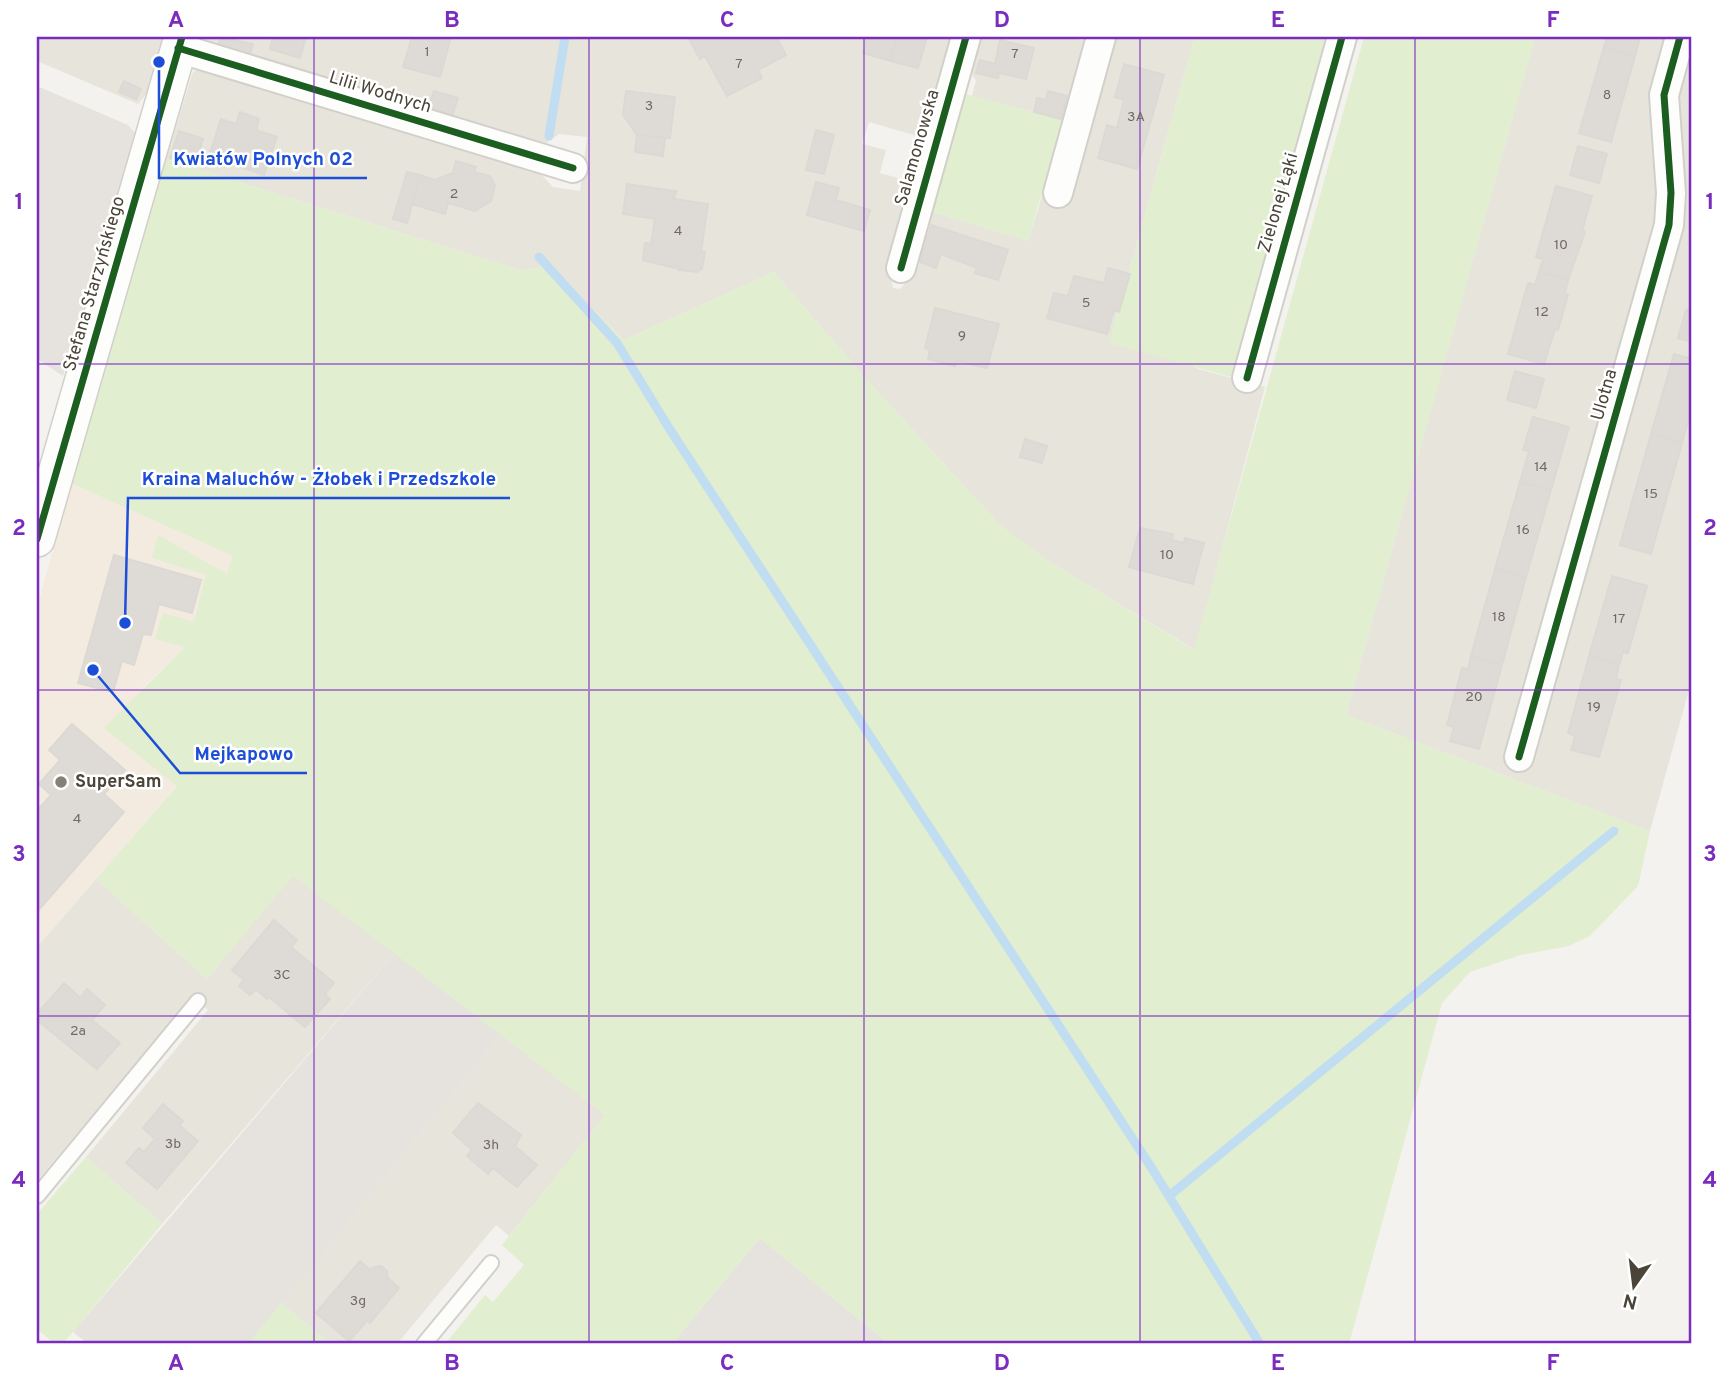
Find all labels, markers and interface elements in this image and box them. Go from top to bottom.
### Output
text: A [168,7,184,36]
text: B [444,7,460,36]
text: C [720,7,734,36]
text: D [994,7,1010,36]
text: E [1271,7,1285,36]
text: F [1546,7,1560,36]
house number: 1 [424,44,430,61]
house number: 7 [1011,46,1019,63]
house number: 7 [735,56,743,73]
street label: Lilii Wodnych [326,66,434,120]
street label: Salamonowska [890,87,946,209]
house number: 8 [1603,87,1611,104]
house number: 3 [645,98,653,115]
house number: 3A [1127,109,1145,126]
callout: Kwiatów Polnych 02 [159,138,367,178]
text: Kwiatów Polnych 02 [173,148,353,172]
street label: Zielonej Łąki [1254,150,1304,256]
house number: 2 [450,186,458,203]
text: 1 [14,189,24,218]
text: 1 [1705,189,1715,218]
street label: Stefana Starzyńskiego [59,194,131,374]
house number: 4 [674,223,682,240]
house number: 10 [1554,237,1568,254]
house number: 5 [1082,295,1090,312]
house number: 12 [1535,304,1549,321]
house number: 9 [958,328,966,345]
street label: Ulotna [1587,366,1623,424]
callout: Kraina Maluchów - Żłobek i Przedszkole [128,458,510,498]
house number: 14 [1534,459,1548,476]
text: Kraina Maluchów - Żłobek i Przedszkole [142,467,496,492]
house number: 15 [1644,486,1658,503]
text: 2 [12,515,26,544]
text: 2 [1703,515,1717,544]
house number: 16 [1516,522,1530,539]
house number: 10 [1160,547,1174,564]
house number: 18 [1492,609,1506,626]
house number: 17 [1613,611,1625,628]
house number: 20 [1465,689,1483,706]
house number: 19 [1587,699,1601,716]
callout: Mejkapowo [180,733,307,773]
text: Mejkapowo [195,743,293,767]
place label: SuperSam [75,771,161,794]
marker: SuperSam [53,774,69,790]
house number: 4 [73,811,81,828]
text: 3 [12,841,26,870]
text: 3 [1703,841,1717,870]
house number: 3C [273,967,291,984]
house number: 2a [70,1023,86,1040]
house number: 3b [165,1136,181,1153]
house number: 3h [483,1137,499,1154]
text: 4 [12,1167,26,1196]
text: 4 [1703,1167,1717,1196]
north arrow [1600,1252,1670,1322]
text: N [1621,1287,1640,1314]
house number: 3g [350,1293,366,1310]
text: A [168,1350,184,1379]
text: B [444,1350,460,1379]
text: C [720,1350,734,1379]
text: D [994,1350,1010,1379]
text: E [1271,1350,1285,1379]
text: F [1546,1350,1560,1379]

